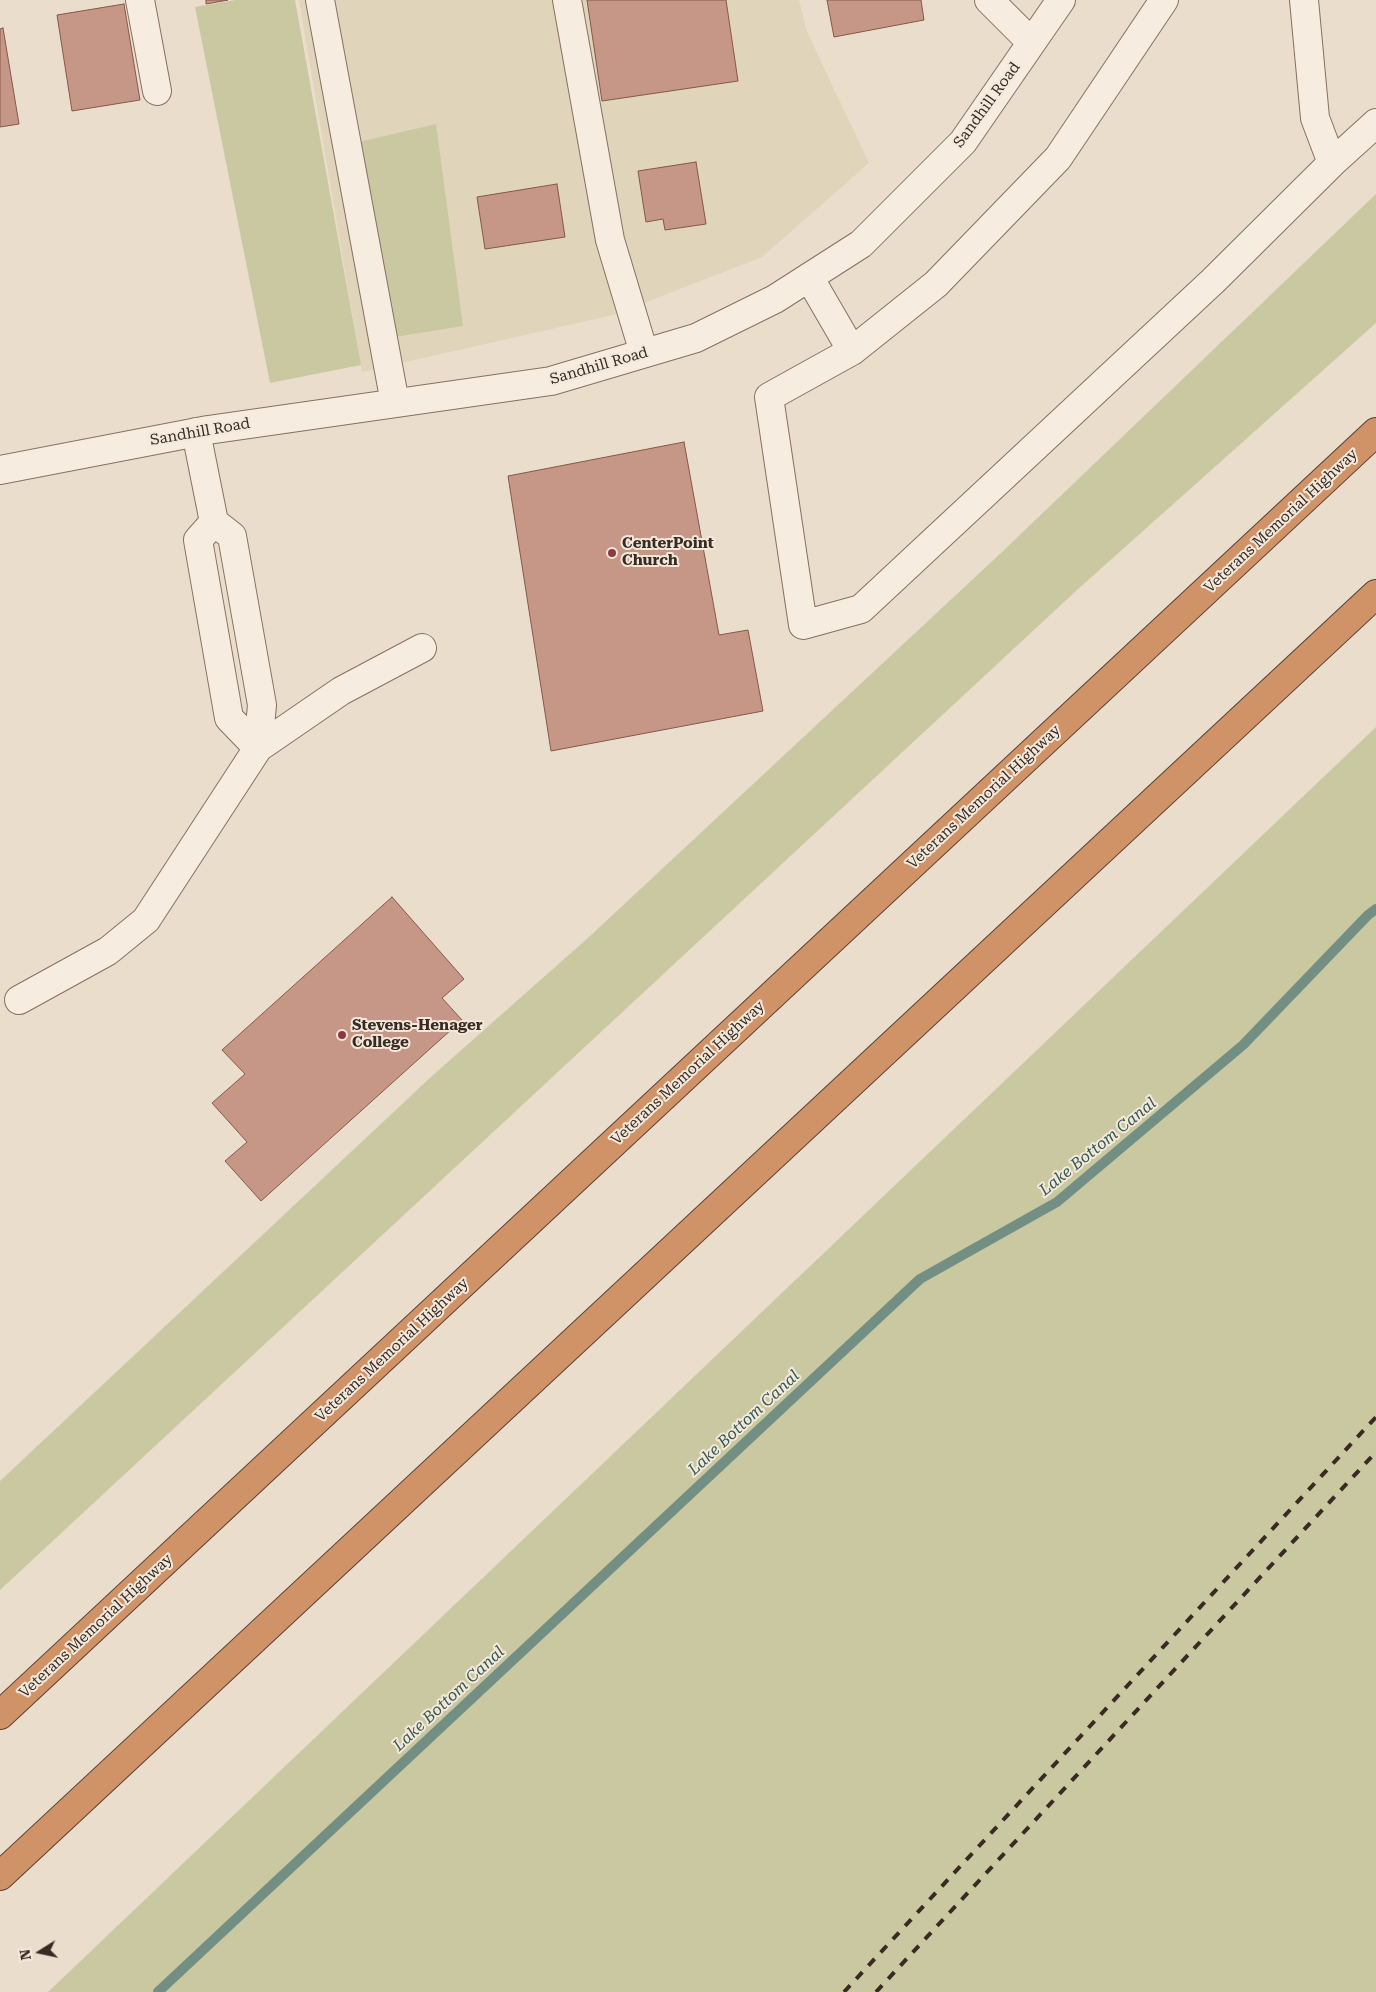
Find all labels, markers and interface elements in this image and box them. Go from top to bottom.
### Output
street label: Sandhill Road [950,59,1024,151]
street label: Sandhill Road [548,343,650,389]
street label: Sandhill Road [149,414,251,450]
street label: Veterans Memorial Highway [1201,445,1361,597]
place label: CenterPoint Church [622,535,714,570]
marker: CenterPoint Church [606,547,618,559]
street label: Veterans Memorial Highway [904,721,1064,873]
street label: Veterans Memorial Highway [608,997,768,1149]
place label: Stevens-Henager College [352,1017,483,1052]
marker: Stevens-Henager College [336,1029,348,1041]
water label: Lake Bottom Canal [1036,1094,1160,1200]
street label: Veterans Memorial Highway [312,1274,472,1426]
water label: Lake Bottom Canal [685,1367,803,1479]
street label: Veterans Memorial Highway [16,1550,176,1702]
water label: Lake Bottom Canal [390,1643,508,1755]
north arrow [15,1927,65,1977]
text: N [16,1948,34,1961]

